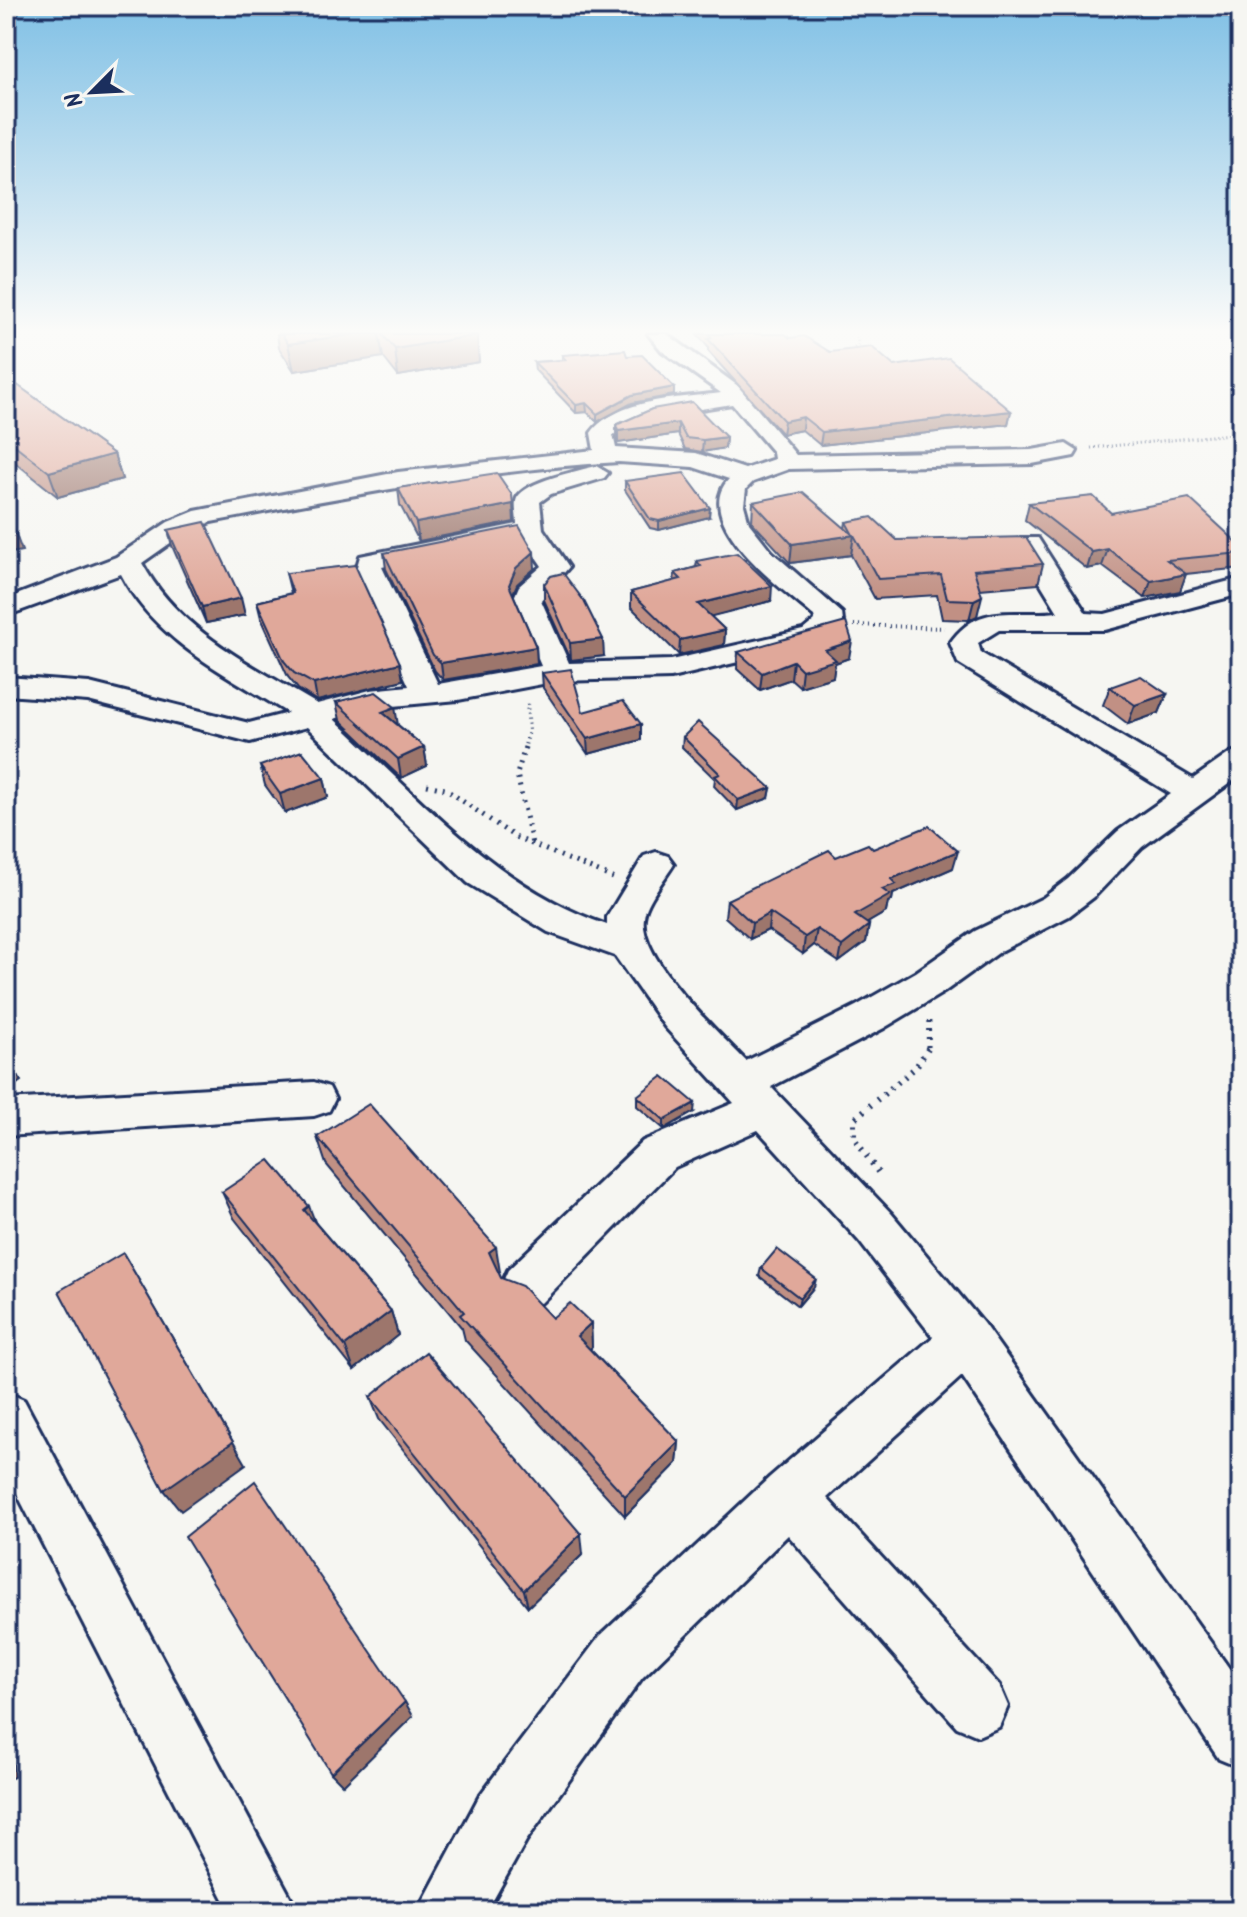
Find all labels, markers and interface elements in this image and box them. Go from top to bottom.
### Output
north arrow [52,52,132,132]
text: N [57,86,95,113]

